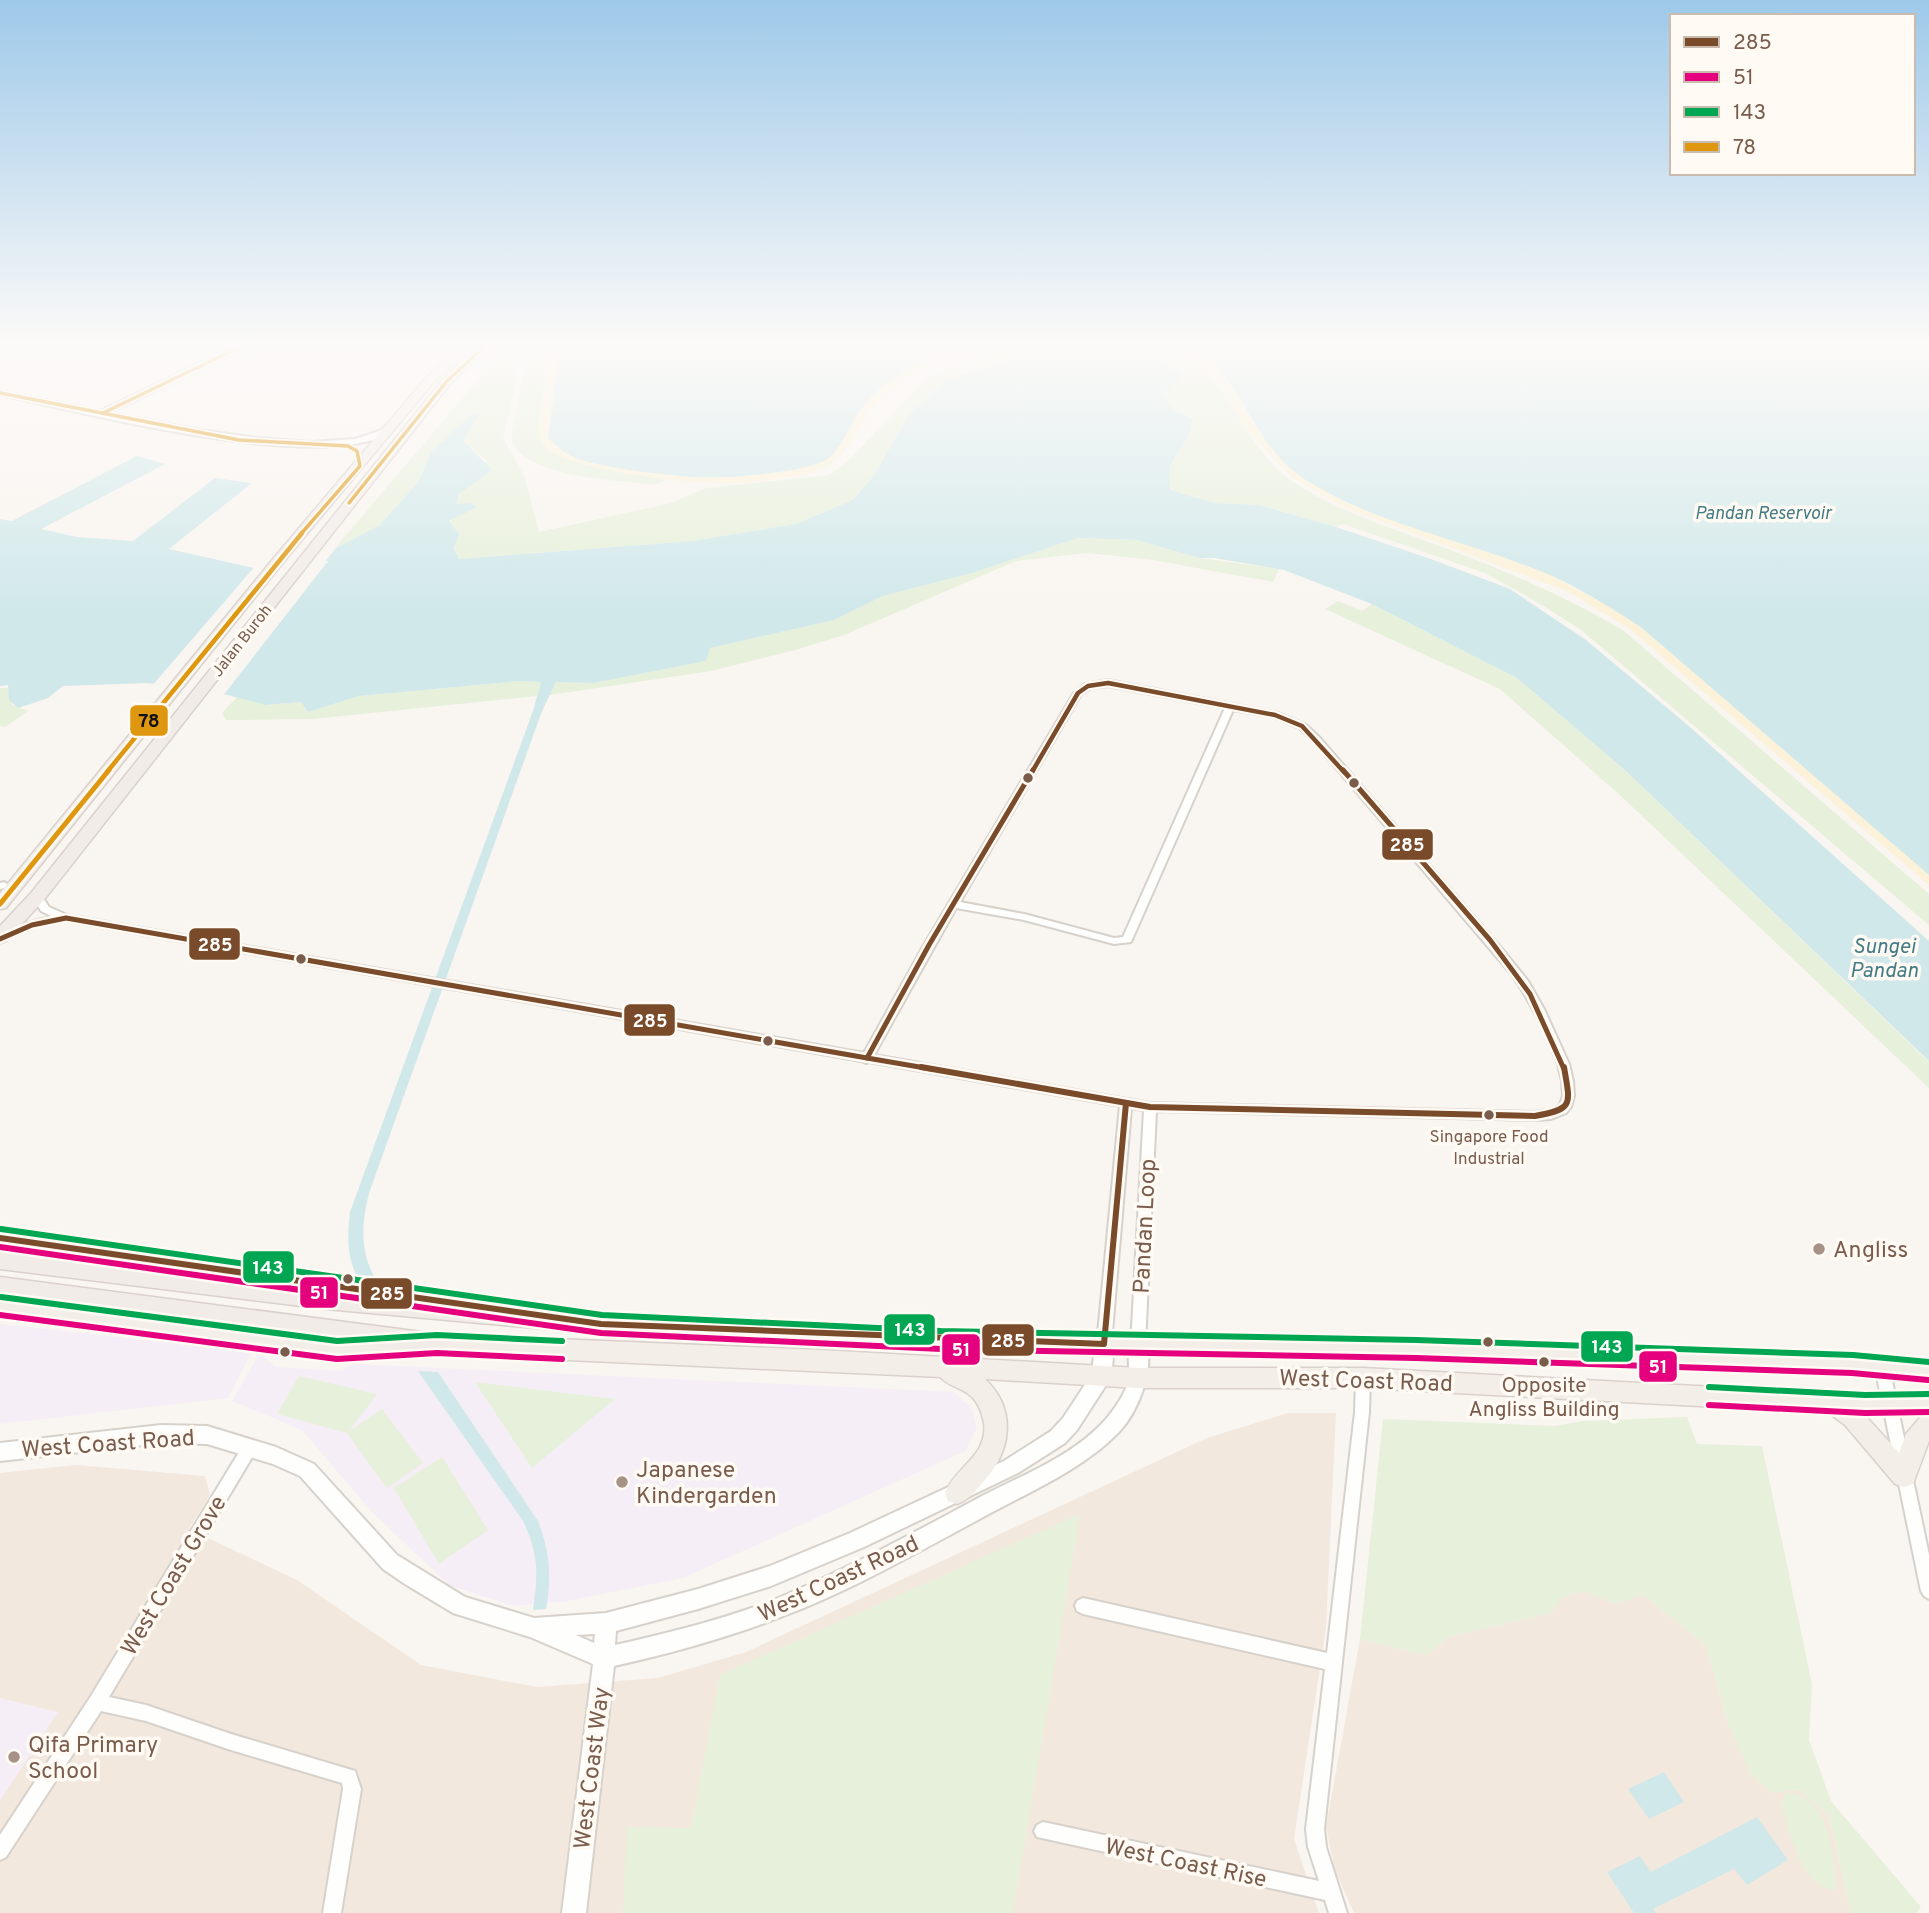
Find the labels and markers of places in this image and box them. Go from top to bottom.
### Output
unlabelled marker [1021,771,1035,785]
unlabelled marker [1347,776,1361,790]
unlabelled marker [294,952,308,966]
unlabelled marker [761,1034,775,1048]
marker: Singapore Food Industrial [1482,1108,1496,1122]
place label: Singapore Food Industrial [1429,1127,1549,1171]
place label: Angliss [1833,1237,1908,1266]
marker: Angliss [1811,1241,1827,1257]
unlabelled marker [341,1272,355,1286]
unlabelled marker [1481,1335,1495,1349]
unlabelled marker [278,1345,292,1359]
marker: Opposite Angliss Building [1537,1355,1551,1369]
place label: Opposite Angliss Building [1468,1373,1620,1424]
place label: Japanese Kindergarden [636,1457,777,1512]
marker: Japanese Kindergarden [614,1474,630,1490]
place label: Qifa Primary School [28,1732,158,1787]
marker: Qifa Primary School [6,1749,22,1765]

